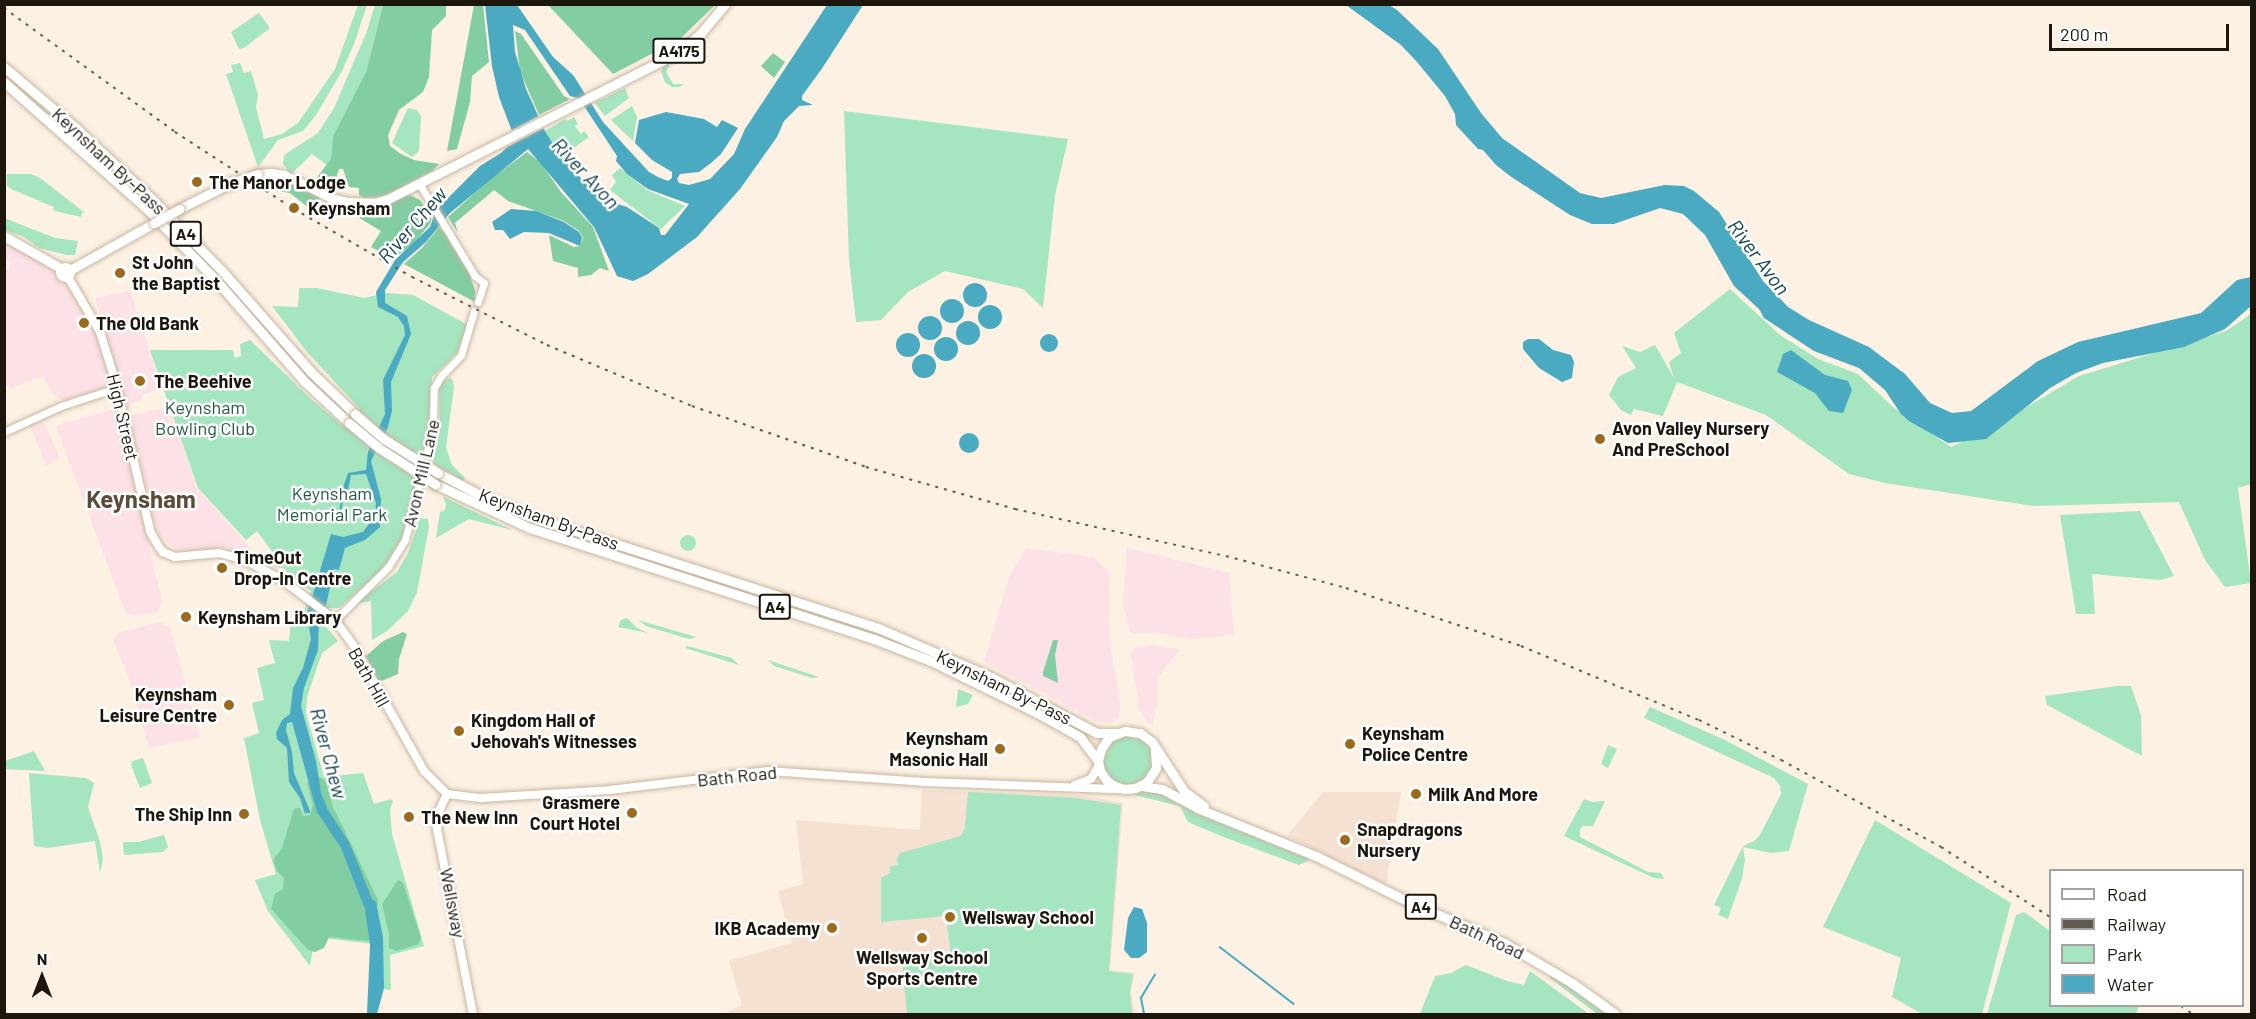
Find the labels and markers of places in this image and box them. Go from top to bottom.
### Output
place label: The Manor Lodge [209,171,346,193]
marker: The Manor Lodge [190,175,204,189]
place label: Keynsham [308,197,390,219]
marker: Keynsham [285,199,303,217]
place label: St John the Baptist [132,252,220,294]
marker: St John the Baptist [113,266,127,280]
place label: The Old Bank [96,312,199,334]
marker: The Old Bank [77,316,91,330]
place label: The Beehive [154,370,252,392]
marker: The Beehive [131,372,149,390]
place label: Avon Valley Nursery And PreSchool [1612,418,1769,460]
marker: Avon Valley Nursery And PreSchool [1593,432,1607,446]
place label: TimeOut Drop-In Centre [234,547,351,590]
marker: TimeOut Drop-In Centre [215,561,229,575]
place label: Keynsham Library [198,606,341,628]
marker: Keynsham Library [179,610,193,624]
place label: Keynsham Leisure Centre [99,684,217,726]
marker: Keynsham Leisure Centre [222,698,236,712]
place label: Kingdom Hall of Jehovah's Witnesses [471,710,637,752]
place label: Keynsham Police Centre [1362,723,1468,766]
marker: Kingdom Hall of Jehovah's Witnesses [452,724,466,738]
place label: Keynsham Masonic Hall [889,728,988,771]
marker: Keynsham Police Centre [1343,737,1357,751]
marker: Keynsham Masonic Hall [993,742,1007,756]
place label: Milk And More [1428,783,1538,805]
marker: Milk And More [1409,787,1423,801]
place label: Grasmere Court Hotel [530,792,620,834]
place label: The Ship Inn [135,803,232,825]
place label: The New Inn [421,806,518,828]
marker: Grasmere Court Hotel [625,806,639,820]
marker: The Ship Inn [237,807,251,821]
marker: The New Inn [402,810,416,824]
place label: Snapdragons Nursery [1357,819,1463,862]
marker: Snapdragons Nursery [1338,833,1352,847]
place label: Wellsway School [962,906,1094,928]
marker: Wellsway School [943,910,957,924]
place label: IKB Academy [715,917,820,939]
marker: IKB Academy [825,921,839,935]
marker: Wellsway School Sports Centre [915,931,929,945]
place label: Wellsway School Sports Centre [856,947,988,990]

